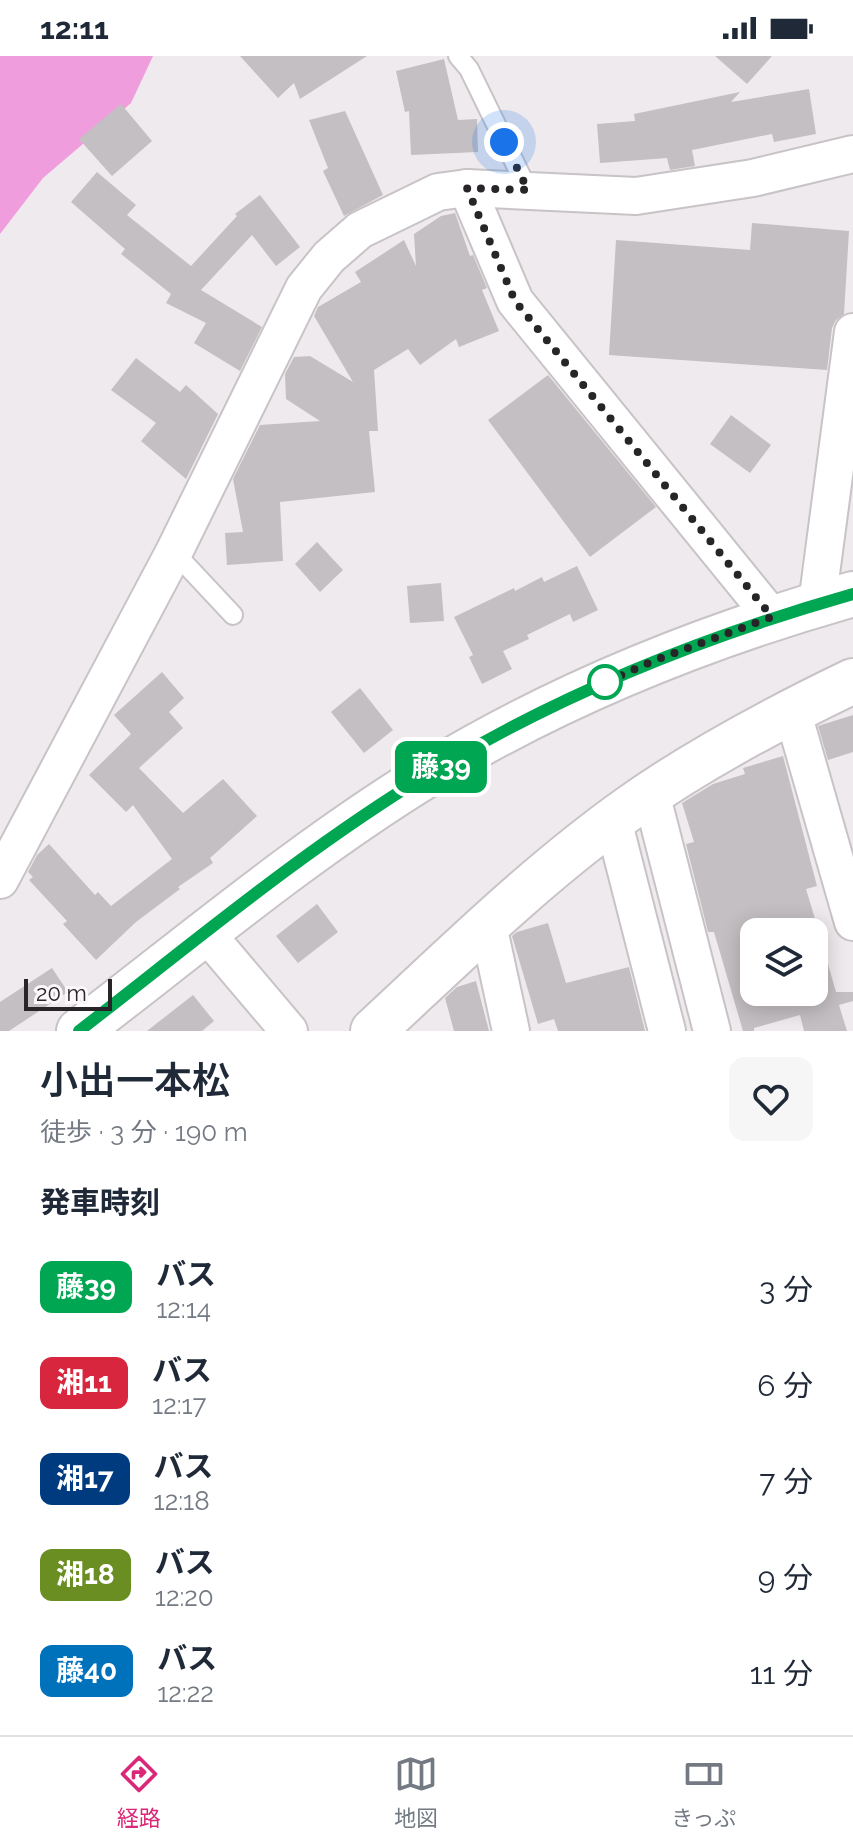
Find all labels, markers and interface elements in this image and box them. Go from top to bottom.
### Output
text: 12:11 [40,11,109,46]
your location [484,122,524,162]
unlabelled marker [588,665,622,699]
line badge: 藤39 [395,741,487,793]
text: 藤39 [411,750,471,783]
map controls [740,918,828,1006]
button: layers [740,918,828,1006]
scale bar [24,975,112,1011]
text: 20 m [36,980,87,1006]
button: heart [729,1057,813,1141]
text: 小出一本松 [40,1058,230,1103]
text: 徒歩 · 3 分 · 190 m [40,1117,248,1147]
text: 発車時刻 [40,1185,160,1220]
text: バス [156,1257,216,1292]
text: 藤39 [56,1270,116,1303]
text: 3 分 [759,1272,813,1307]
text: 12:14 [156,1294,211,1324]
text: バス [152,1353,212,1388]
text: 湘11 [56,1366,112,1399]
text: 6 分 [757,1368,813,1403]
text: 12:17 [152,1390,206,1420]
text: バス [154,1449,214,1484]
text: 湘17 [56,1462,114,1495]
text: 7 分 [759,1464,813,1499]
text: 12:18 [154,1486,210,1516]
text: バス [155,1545,215,1580]
text: 湘18 [56,1558,115,1591]
text: 9 分 [758,1560,813,1595]
text: 12:20 [155,1582,214,1612]
text: バス [157,1641,217,1676]
text: 藤40 [56,1654,117,1687]
text: 11 分 [750,1656,813,1691]
text: 12:22 [157,1678,214,1708]
tab: 経路 [117,1752,161,1832]
tab: 地図 [394,1752,438,1832]
tab: きっぷ [671,1752,736,1832]

